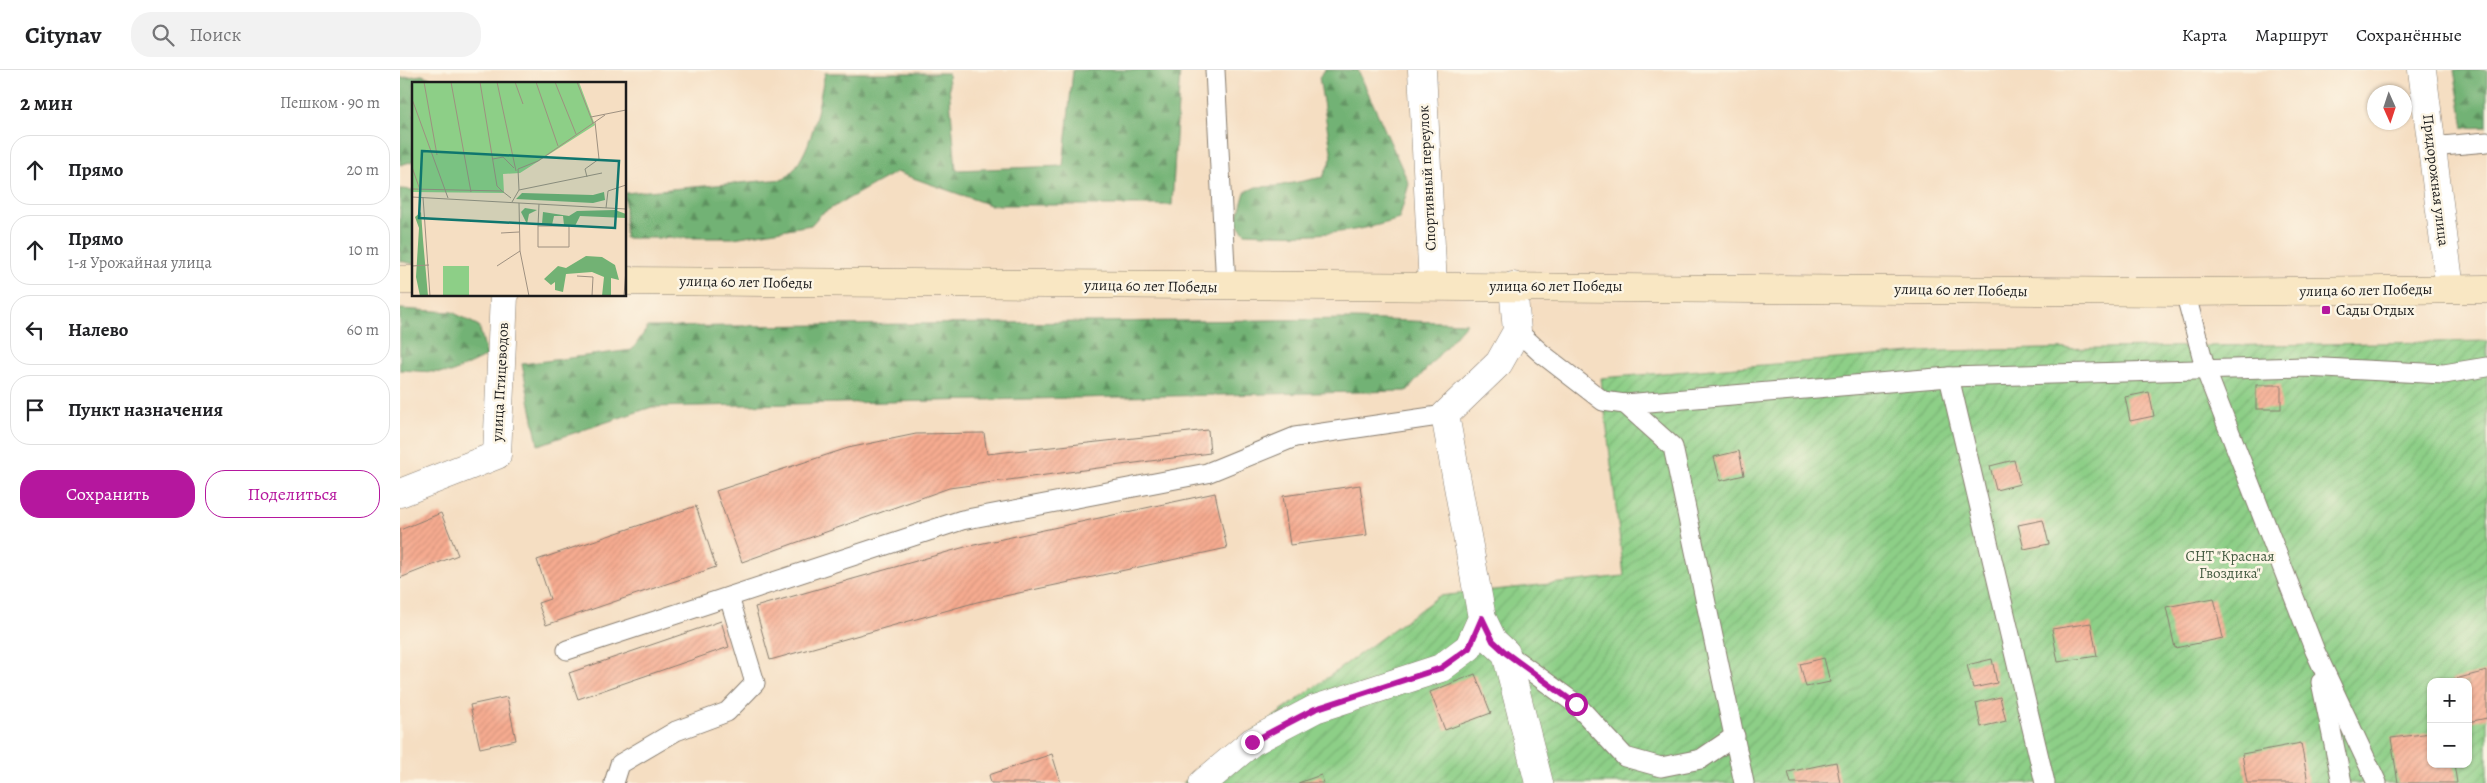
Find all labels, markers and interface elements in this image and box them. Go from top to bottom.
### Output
search box [131,12,481,57]
text: Citynav [25,19,101,51]
icon: search [149,21,177,49]
text: Поиск [189,22,241,48]
text: Карта [2182,23,2227,47]
text: Маршрут [2255,23,2328,47]
text: Сохранённые [2356,23,2462,47]
inset map [412,82,626,296]
north arrow [2367,85,2412,130]
text: 2 мин [20,89,73,117]
text: Пешком · 90 m [280,92,380,114]
street label: Спортивный переулок [1413,104,1441,251]
street label: Придорожная улица [2418,113,2454,247]
icon: ahead [21,156,49,184]
text: Прямо [68,157,123,183]
text: 20 m [346,159,379,181]
text: Прямо [68,226,123,252]
icon: ahead [21,236,49,264]
text: 10 m [349,239,379,261]
text: 1-я Урожайная улица [68,252,212,274]
street label: улица 60 лет Победы [678,271,813,293]
street label: улица 60 лет Победы [1083,275,1218,297]
street label: улица 60 лет Победы [1488,276,1623,296]
street label: улица 60 лет Победы [1893,279,2028,301]
street label: улица 60 лет Победы [2298,279,2433,301]
place label: Сады Отдых [2336,300,2415,320]
marker: Сады Отдых [2320,304,2332,316]
icon: left [21,316,49,344]
text: Налево [68,317,128,343]
text: 60 m [347,319,379,341]
street label: улица Птицеводов [487,322,513,443]
icon: arrive [21,396,49,424]
text: Пункт назначения [68,397,223,423]
button: Сохранить [20,470,195,518]
button: Поделиться [205,470,380,518]
park label: СНТ "Красная Гвоздика" [2185,546,2275,583]
map controls [2427,678,2472,768]
button: + [2427,678,2472,723]
route start [1565,693,1588,716]
button: − [2427,723,2472,768]
route end [1241,731,1264,754]

